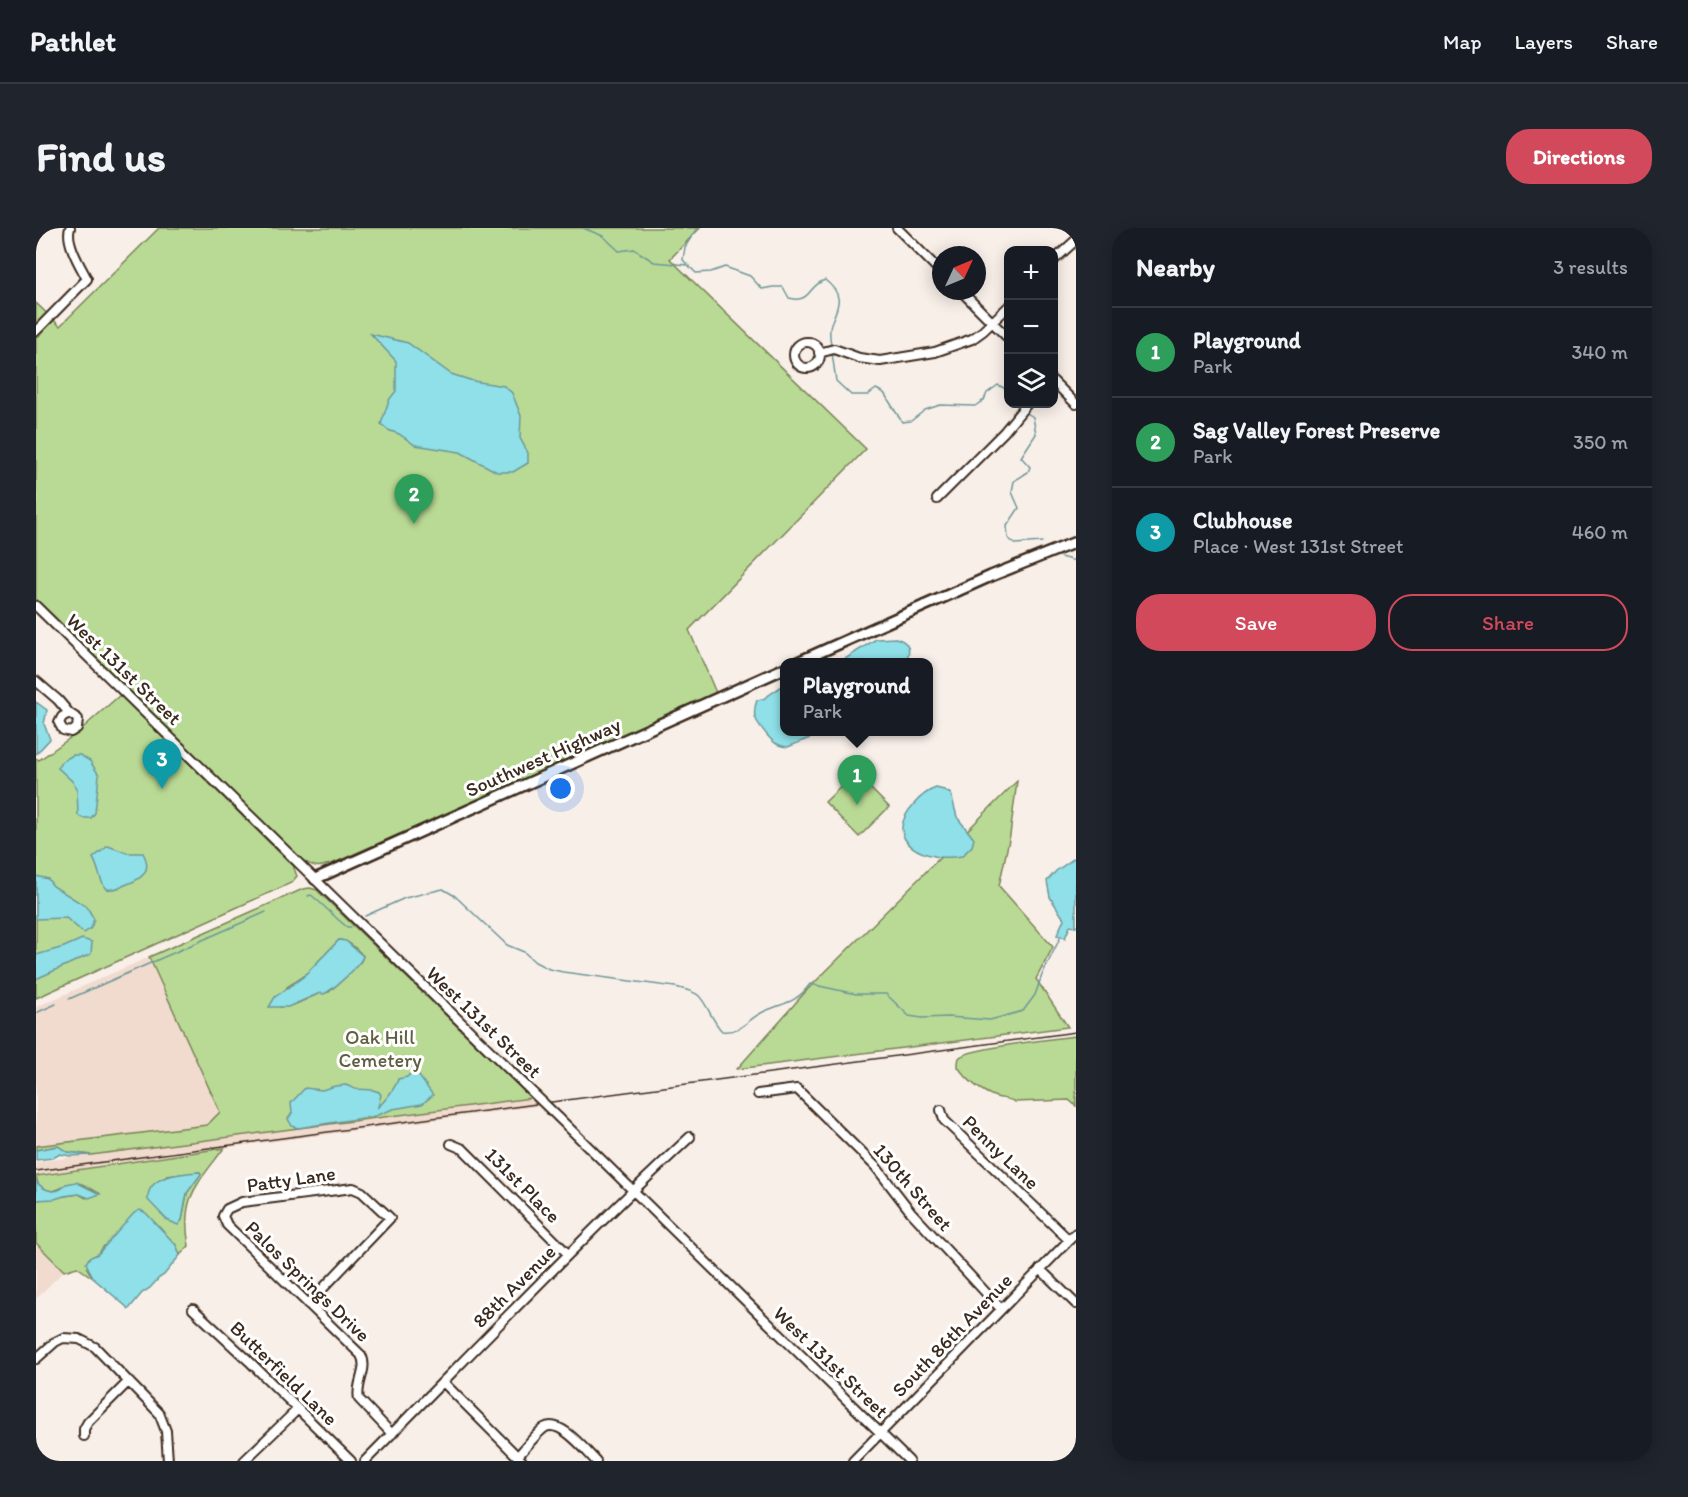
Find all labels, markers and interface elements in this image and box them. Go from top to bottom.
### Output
text: Pathlet [30,24,116,58]
text: Map [1443,29,1482,54]
text: Layers [1515,29,1573,54]
text: Share [1606,29,1658,54]
button: Directions [1506,129,1652,184]
text: Find us [36,131,166,182]
north arrow [932,246,986,300]
map controls [1004,246,1058,408]
button: + [1004,246,1058,300]
text: Nearby [1136,251,1215,283]
text: 3 results [1553,255,1628,279]
button: − [1004,300,1058,354]
text: Playground [1193,327,1301,354]
text: 1 [1151,340,1160,364]
text: 340 m [1571,340,1628,364]
button: layers [1004,354,1058,408]
text: Park [1193,354,1232,378]
text: Sag Valley Forest Preserve [1193,417,1440,444]
text: 2 [1150,430,1161,454]
text: 350 m [1573,430,1628,454]
text: Park [1193,444,1232,468]
pin: 2 [394,474,434,524]
text: Clubhouse [1193,507,1292,534]
text: 3 [1150,520,1161,544]
text: 460 m [1572,520,1628,544]
text: Place · West 131st Street [1193,534,1403,558]
button: Save [1136,594,1376,651]
button: Share [1388,594,1628,651]
street label: West 131st Street [62,608,186,730]
popup [780,658,933,736]
text: Playground [803,672,910,699]
text: Park [803,699,842,723]
street label: Southwest Highway [462,712,625,802]
pin: 3 [142,740,182,789]
pin: 1 [838,756,876,805]
your location [546,774,575,803]
street label: West 131st Street [422,961,546,1083]
park label: Oak Hill Cemetery [338,1025,422,1072]
street label: Penny Lane [958,1110,1044,1194]
street label: 130th Street [869,1138,958,1236]
street label: 131st Place [480,1142,566,1228]
street label: Patty Lane [245,1161,337,1197]
street label: Palos Springs Drive [241,1215,375,1347]
street label: 88th Avenue [467,1239,561,1333]
street label: South 86th Avenue [887,1268,1017,1402]
street label: West 131st Street [769,1301,893,1423]
street label: Butterfield Lane [225,1316,343,1430]

